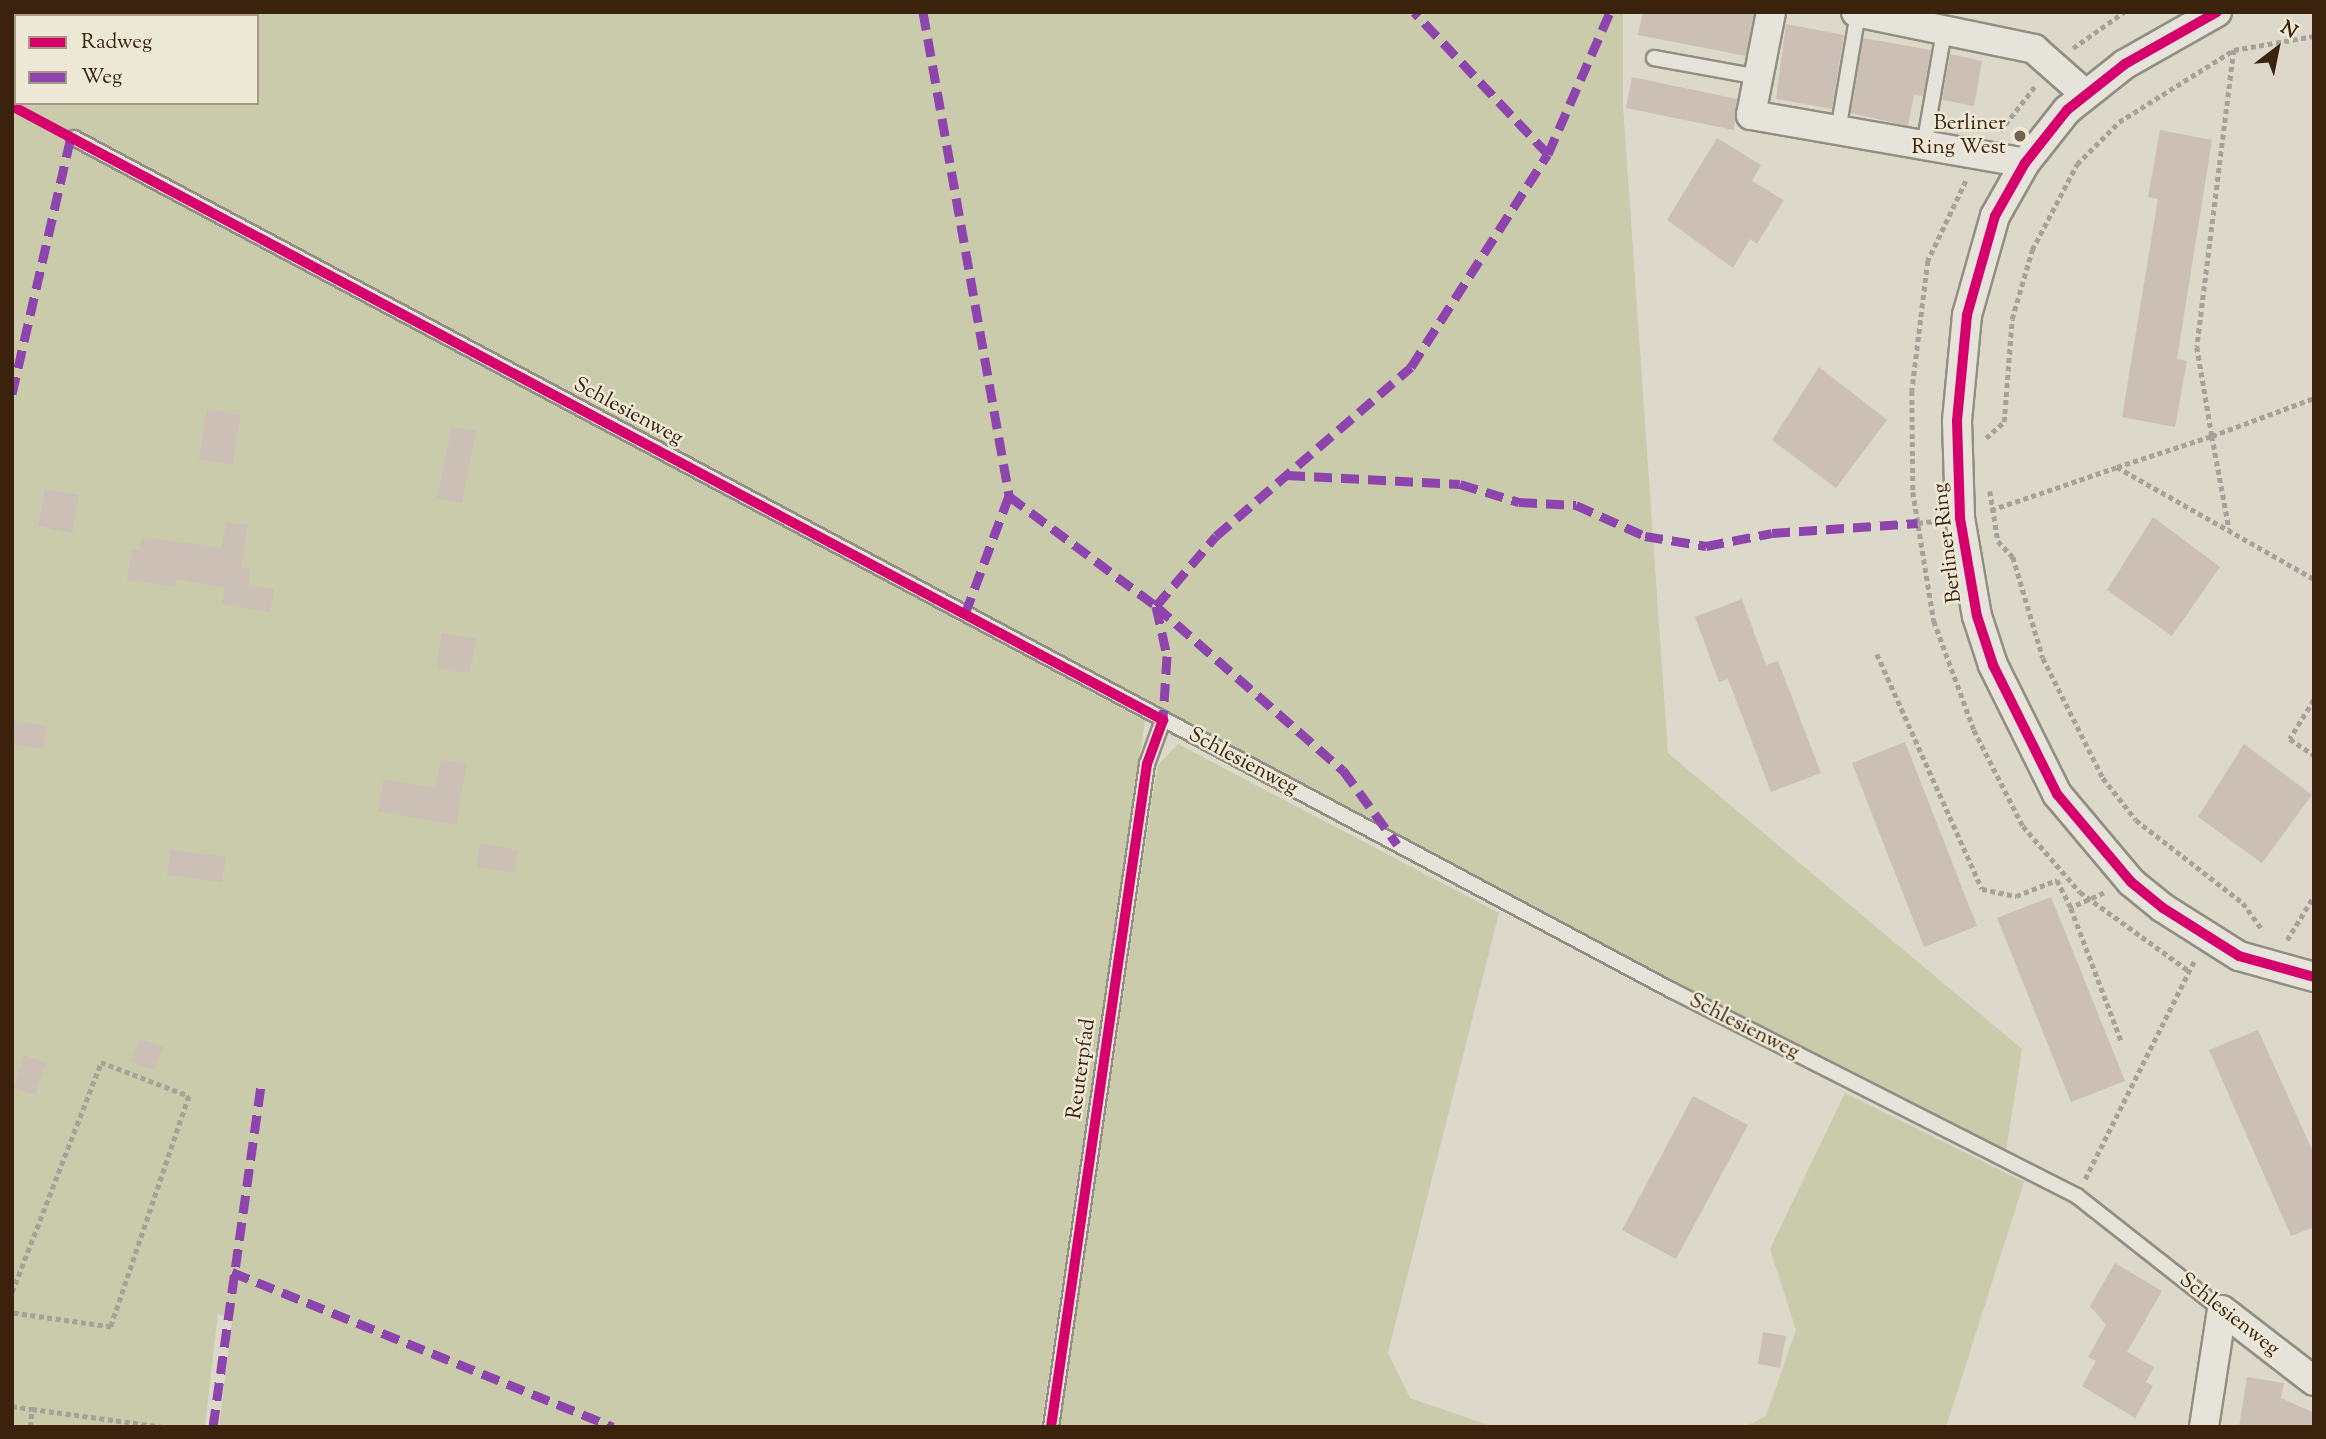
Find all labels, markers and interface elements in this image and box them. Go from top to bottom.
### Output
legend [14,14,259,105]
north arrow [2242,14,2312,84]
text: N [2275,15,2302,46]
text: Radweg [81,28,152,58]
text: Weg [81,63,122,93]
place label: Berliner Ring West [1912,111,2006,161]
marker: Berliner Ring West [2012,128,2028,144]
street label: Schlesienweg [569,373,687,451]
street label: Berliner Ring [1928,482,1968,604]
street label: Schlesienweg [1184,723,1302,801]
street label: Schlesienweg [1685,988,1803,1066]
street label: Reuterpfad [1062,1017,1102,1121]
street label: Schlesienweg [2174,1268,2284,1362]

